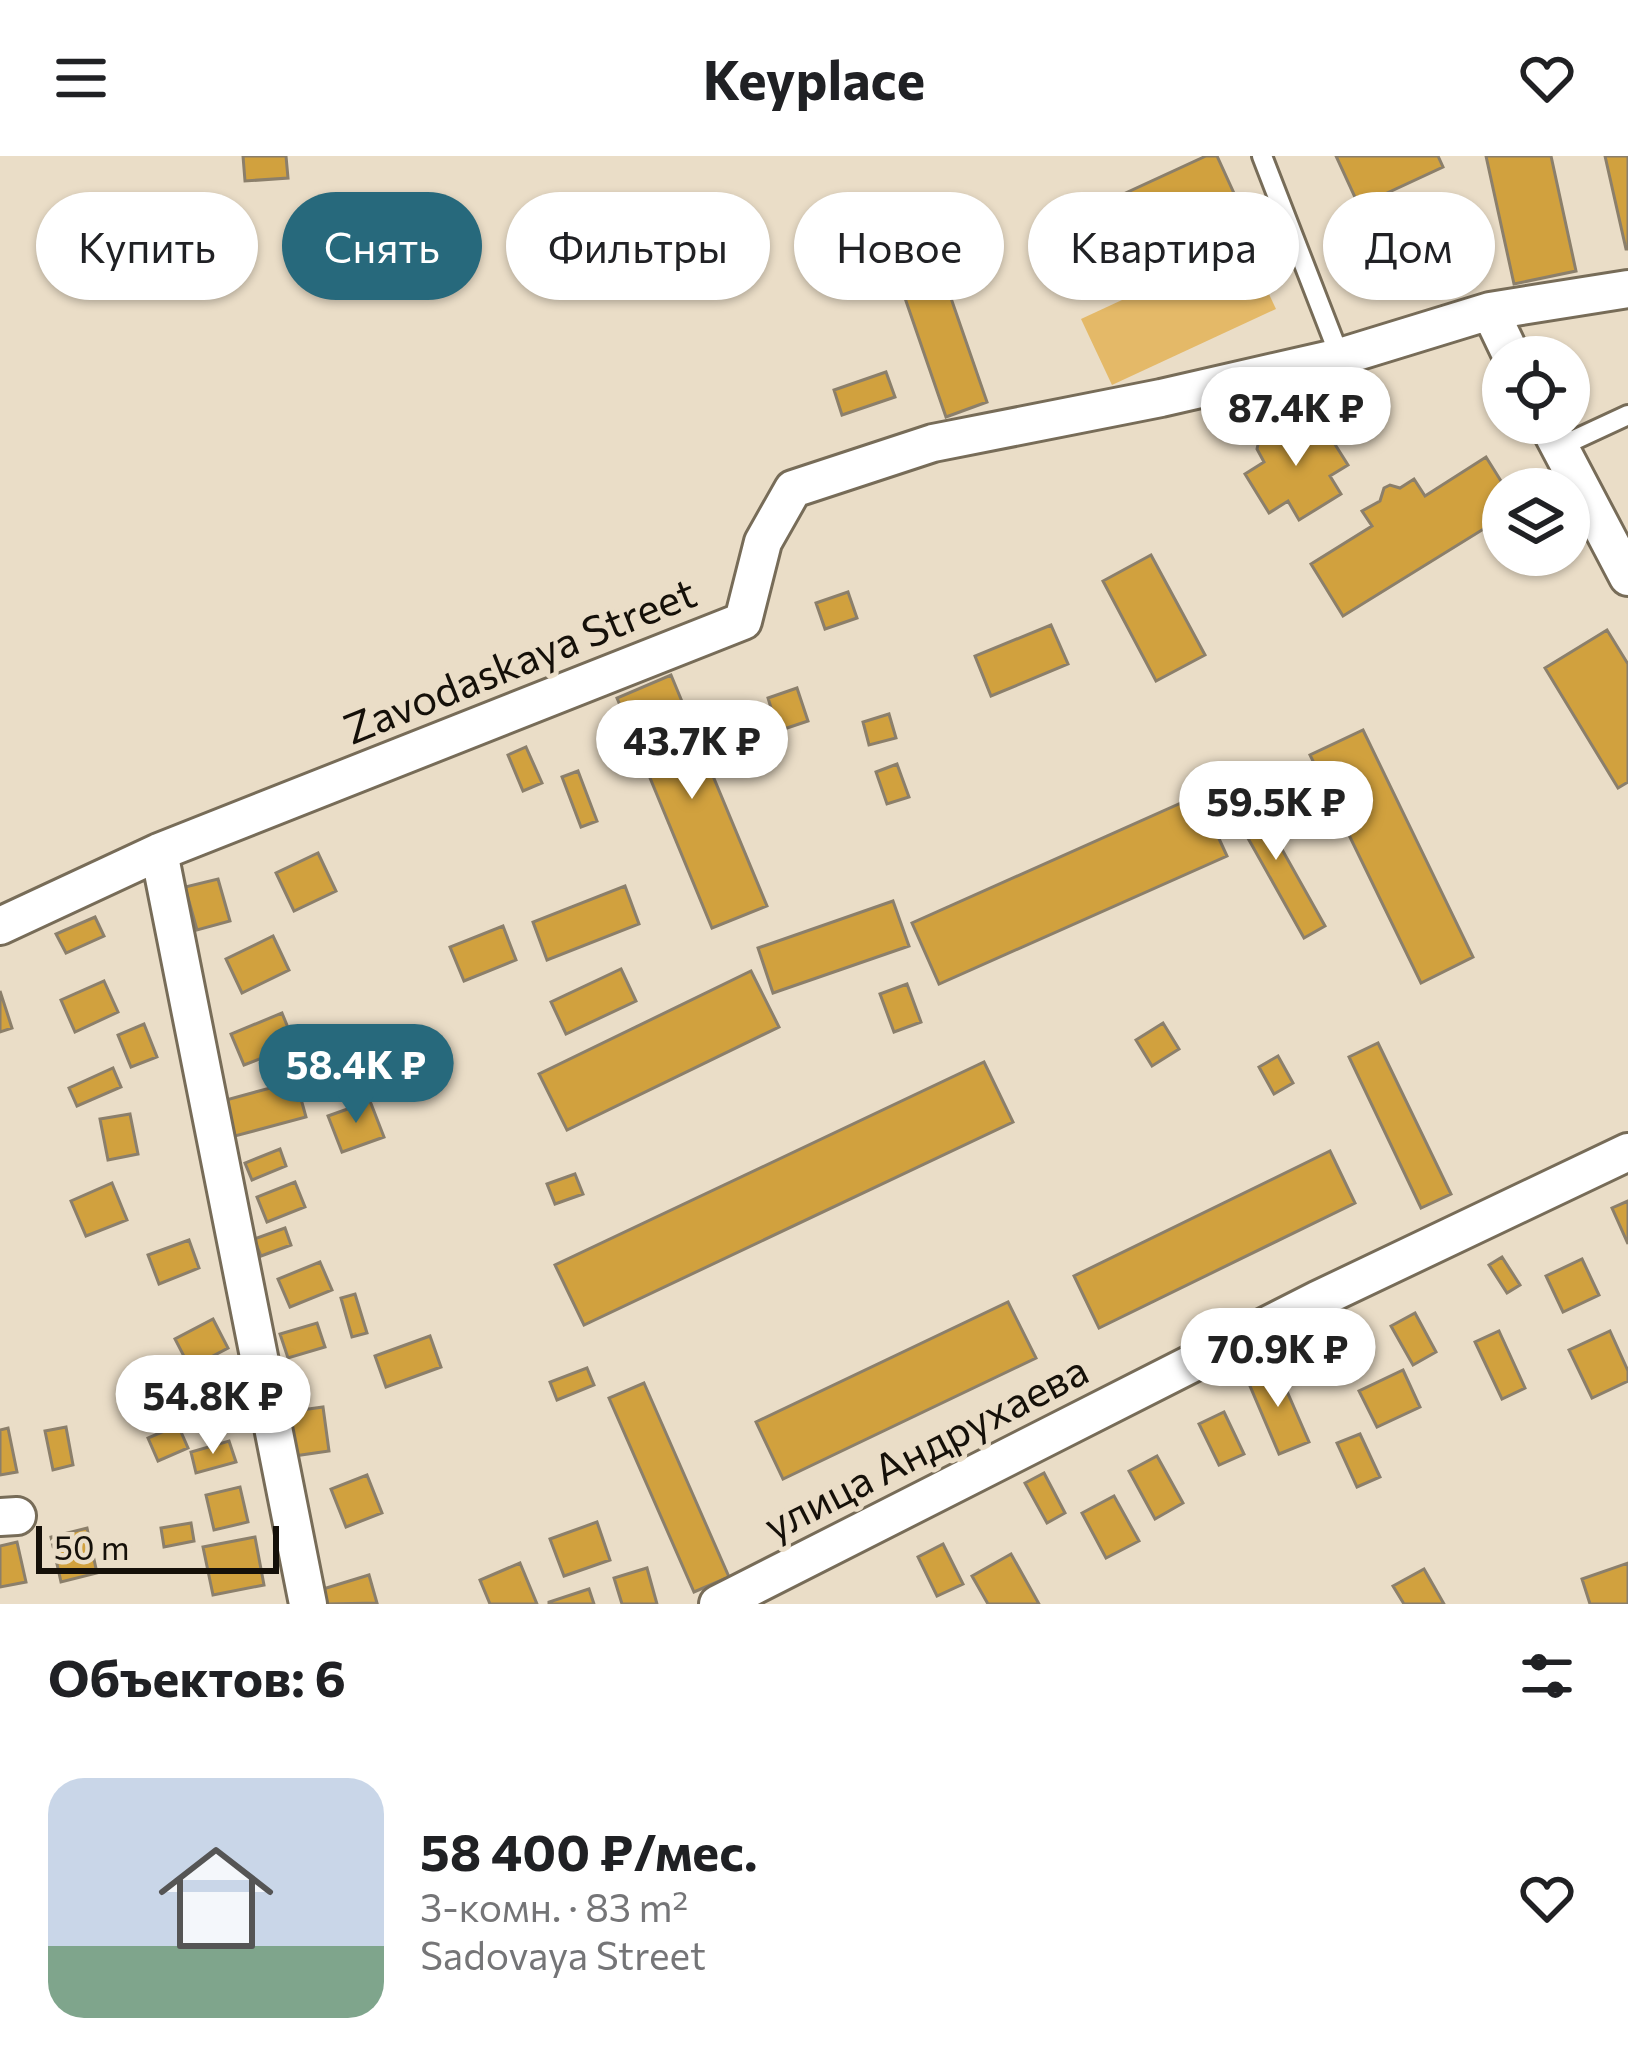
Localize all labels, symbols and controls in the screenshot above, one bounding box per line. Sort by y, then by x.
icon: menu [48,45,114,111]
text: Keyplace [703,45,925,111]
icon: heart [1514,45,1580,111]
chip: Купить [36,192,258,300]
chip: Снять [282,192,482,300]
chip: Фильтры [506,192,770,300]
chip: Новое [794,192,1004,300]
chip: Квартира [1028,192,1299,300]
chip: Дом [1323,192,1495,300]
map controls [1482,336,1590,576]
button: locate [1482,336,1590,444]
pin: 87.4K ₽ [1185,367,1407,469]
text: 87.4K ₽ [1228,382,1364,430]
button: layers [1482,468,1590,576]
street label: Zavodaskaya Street [336,565,703,754]
pin: 43.7K ₽ [581,700,803,802]
text: 43.7K ₽ [623,715,761,763]
pin: 59.5K ₽ [1165,761,1387,863]
text: 59.5K ₽ [1206,776,1346,824]
pin: 58.4K ₽ [245,1024,467,1126]
text: 58.4K ₽ [286,1039,426,1087]
pin: 70.9K ₽ [1167,1308,1389,1410]
text: 70.9K ₽ [1208,1323,1348,1371]
street label: улица Андрухаева [754,1342,1096,1550]
pin: 54.8K ₽ [102,1355,324,1457]
text: 54.8K ₽ [143,1370,283,1418]
scale bar [36,1520,279,1573]
text: 50 m [54,1526,130,1567]
icon: filters [1514,1643,1580,1709]
text: Объектов: 6 [48,1645,346,1708]
text: 58 400 ₽/мес. [420,1819,757,1882]
icon: home [144,1826,288,1970]
icon: heart [1514,1865,1580,1931]
text: 3-комн. · 83 m² [420,1882,688,1930]
text: Sadovaya Street [420,1930,706,1978]

